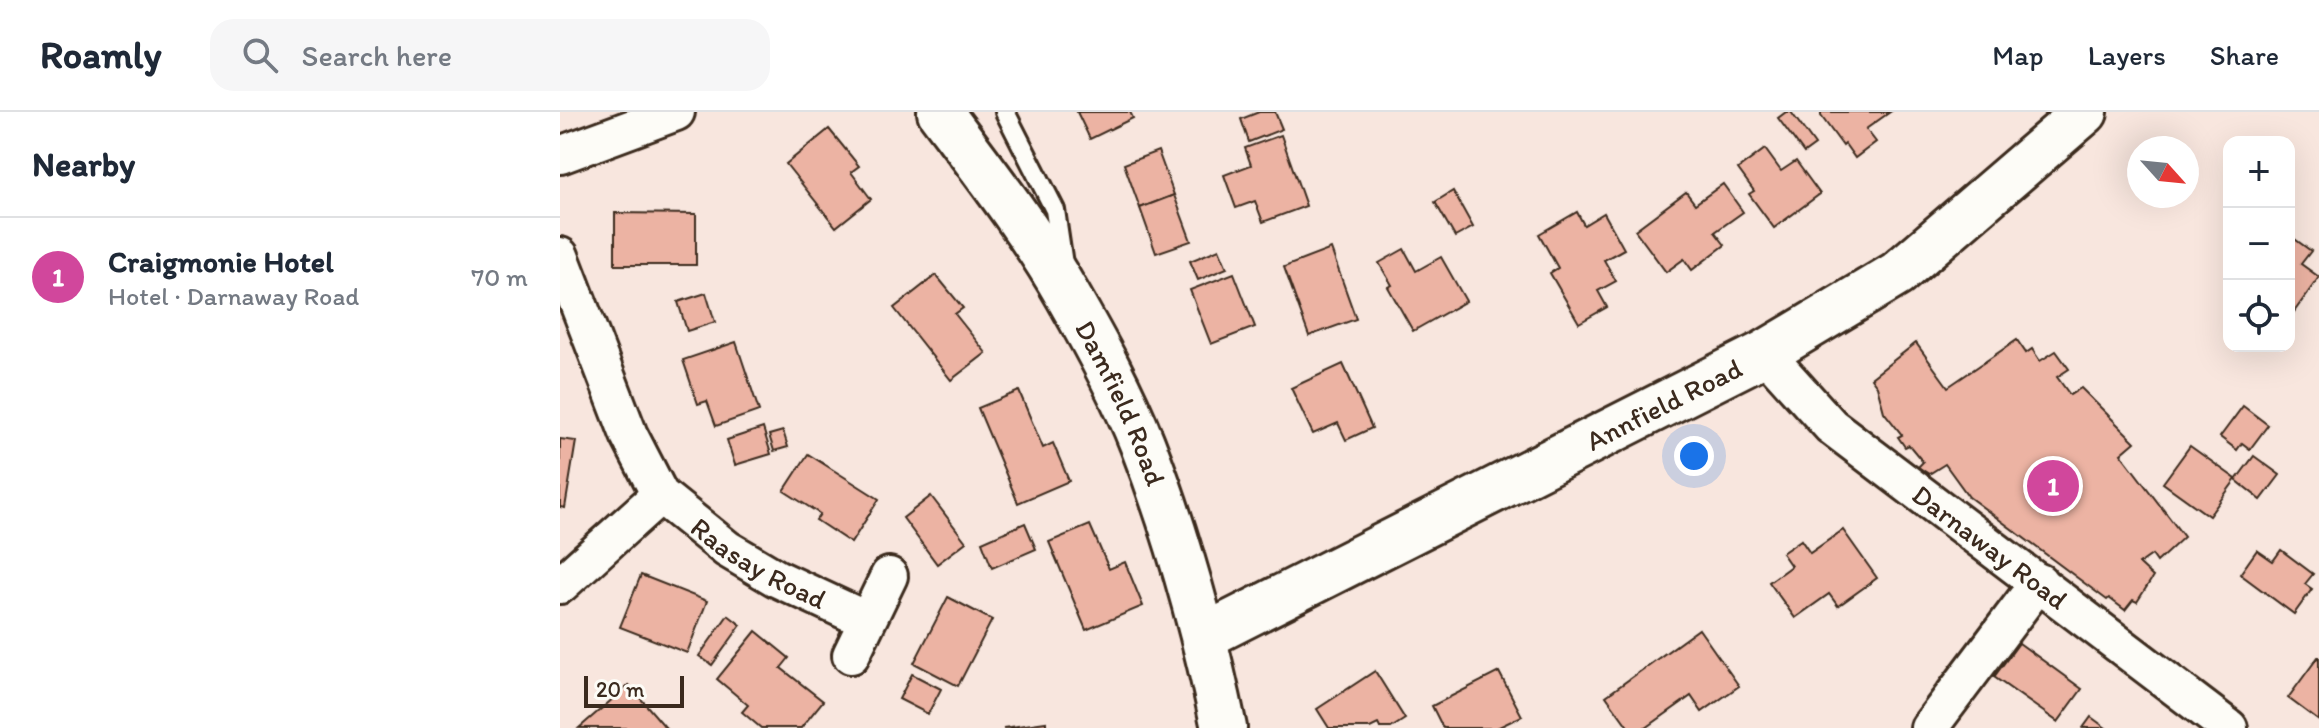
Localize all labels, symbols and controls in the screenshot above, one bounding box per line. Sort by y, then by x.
search box [210,19,770,91]
text: Roamly [40,32,162,78]
icon: search [238,33,282,77]
text: Search here [302,37,452,74]
text: Map [1992,38,2044,72]
text: Layers [2088,38,2166,72]
text: Share [2210,38,2279,72]
north arrow [2127,136,2199,208]
map controls [2223,136,2295,352]
button: + [2223,136,2295,208]
text: Nearby [32,144,135,185]
button: − [2223,208,2295,280]
text: Craigmonie Hotel [108,243,334,280]
text: 1 [52,261,64,293]
text: 70 m [471,261,528,293]
text: Hotel · Darnaway Road [108,280,359,312]
button: locate [2223,280,2295,352]
street label: Damfield Road [1068,314,1174,491]
street label: Annfield Road [1580,351,1747,458]
your location [1674,436,1714,476]
pin: 1 [2027,456,2079,516]
street label: Darnaway Road [1906,477,2074,616]
street label: Raasay Road [684,510,832,616]
scale bar [584,672,684,708]
text: 20 m [596,676,645,703]

